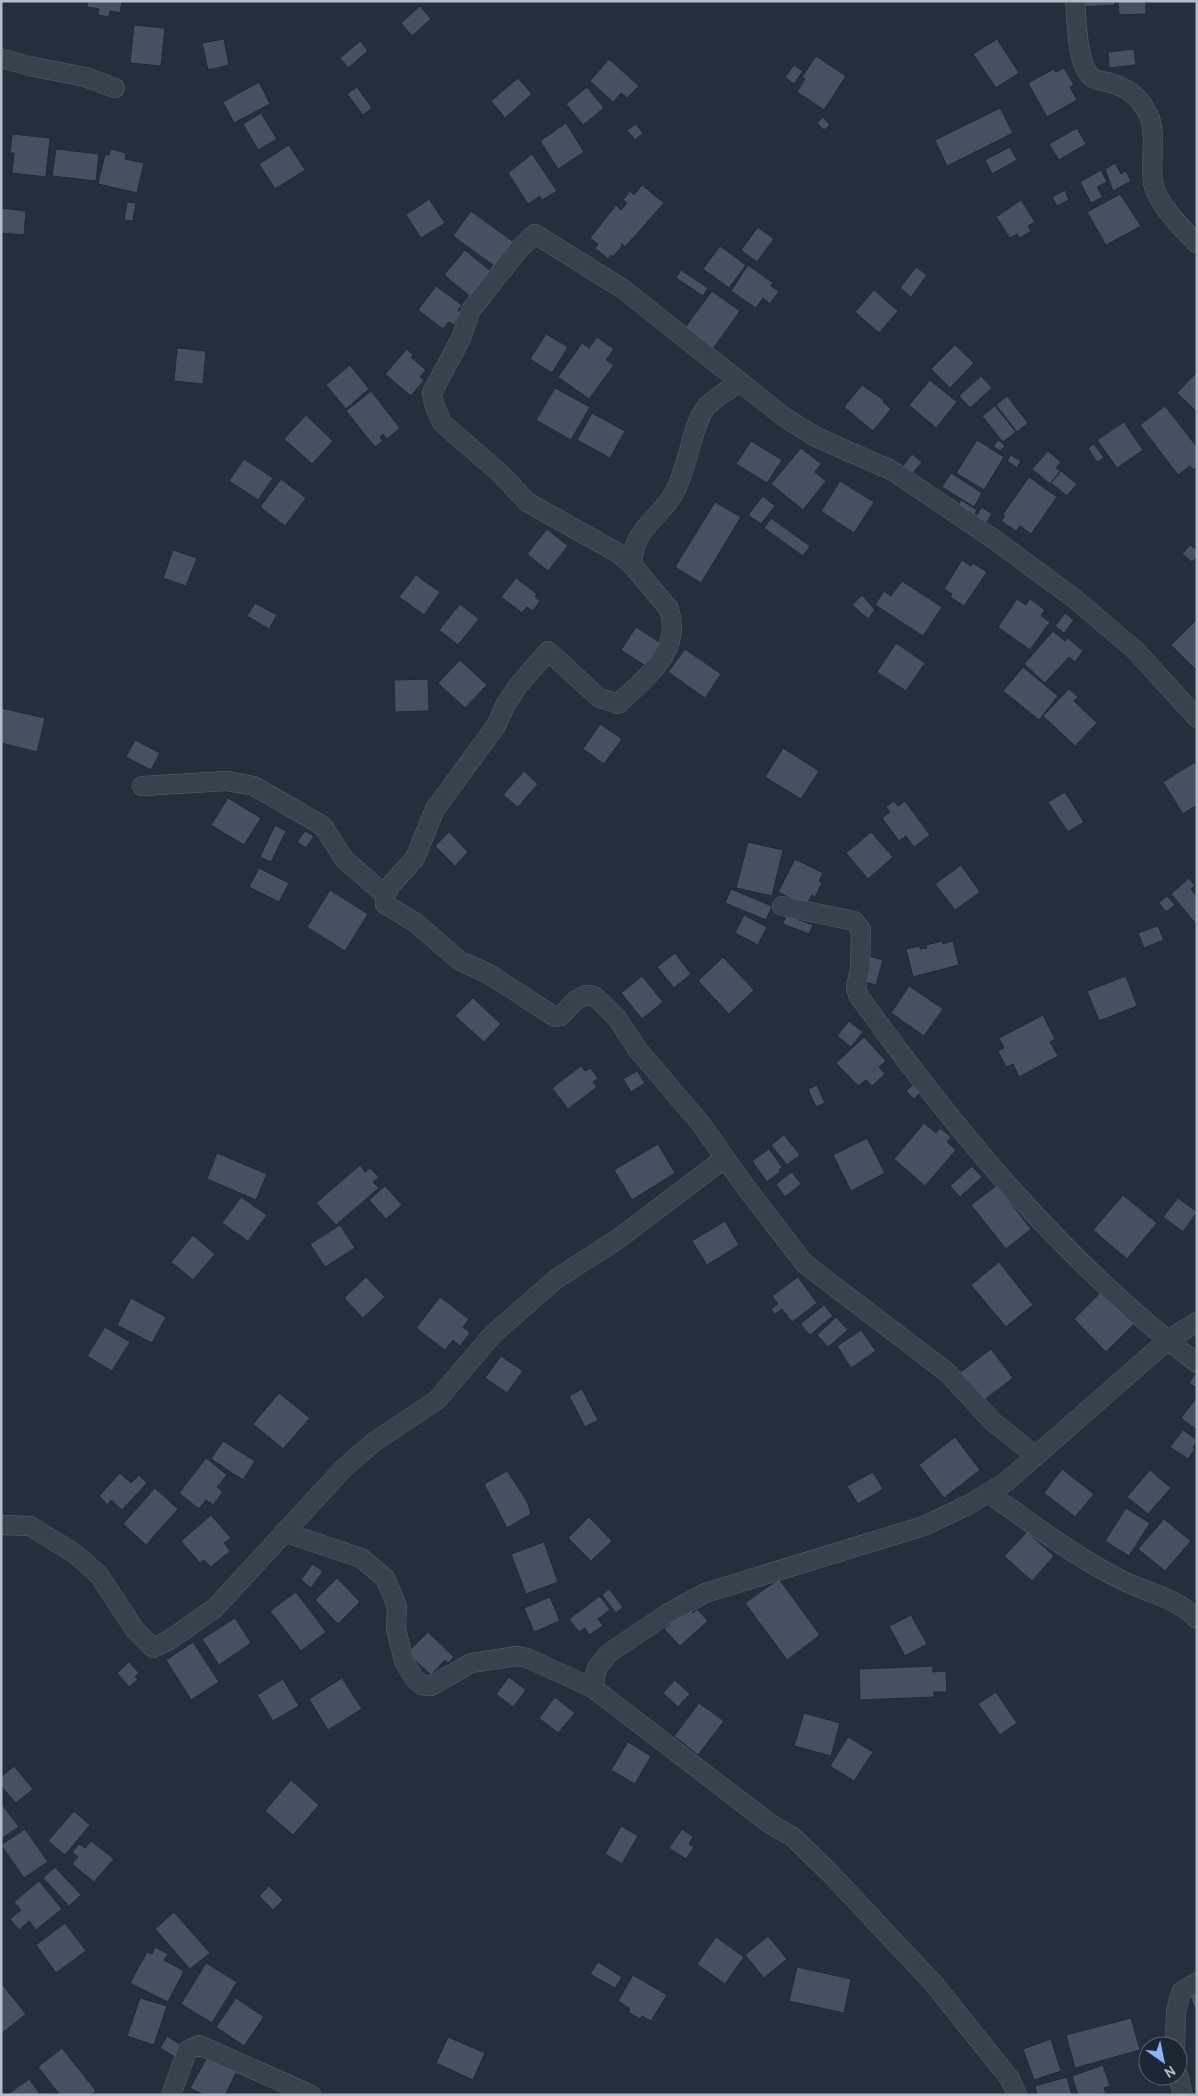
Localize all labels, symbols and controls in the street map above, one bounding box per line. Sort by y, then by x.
north arrow [1138,2036,1188,2086]
text: N [1160,2061,1178,2081]

